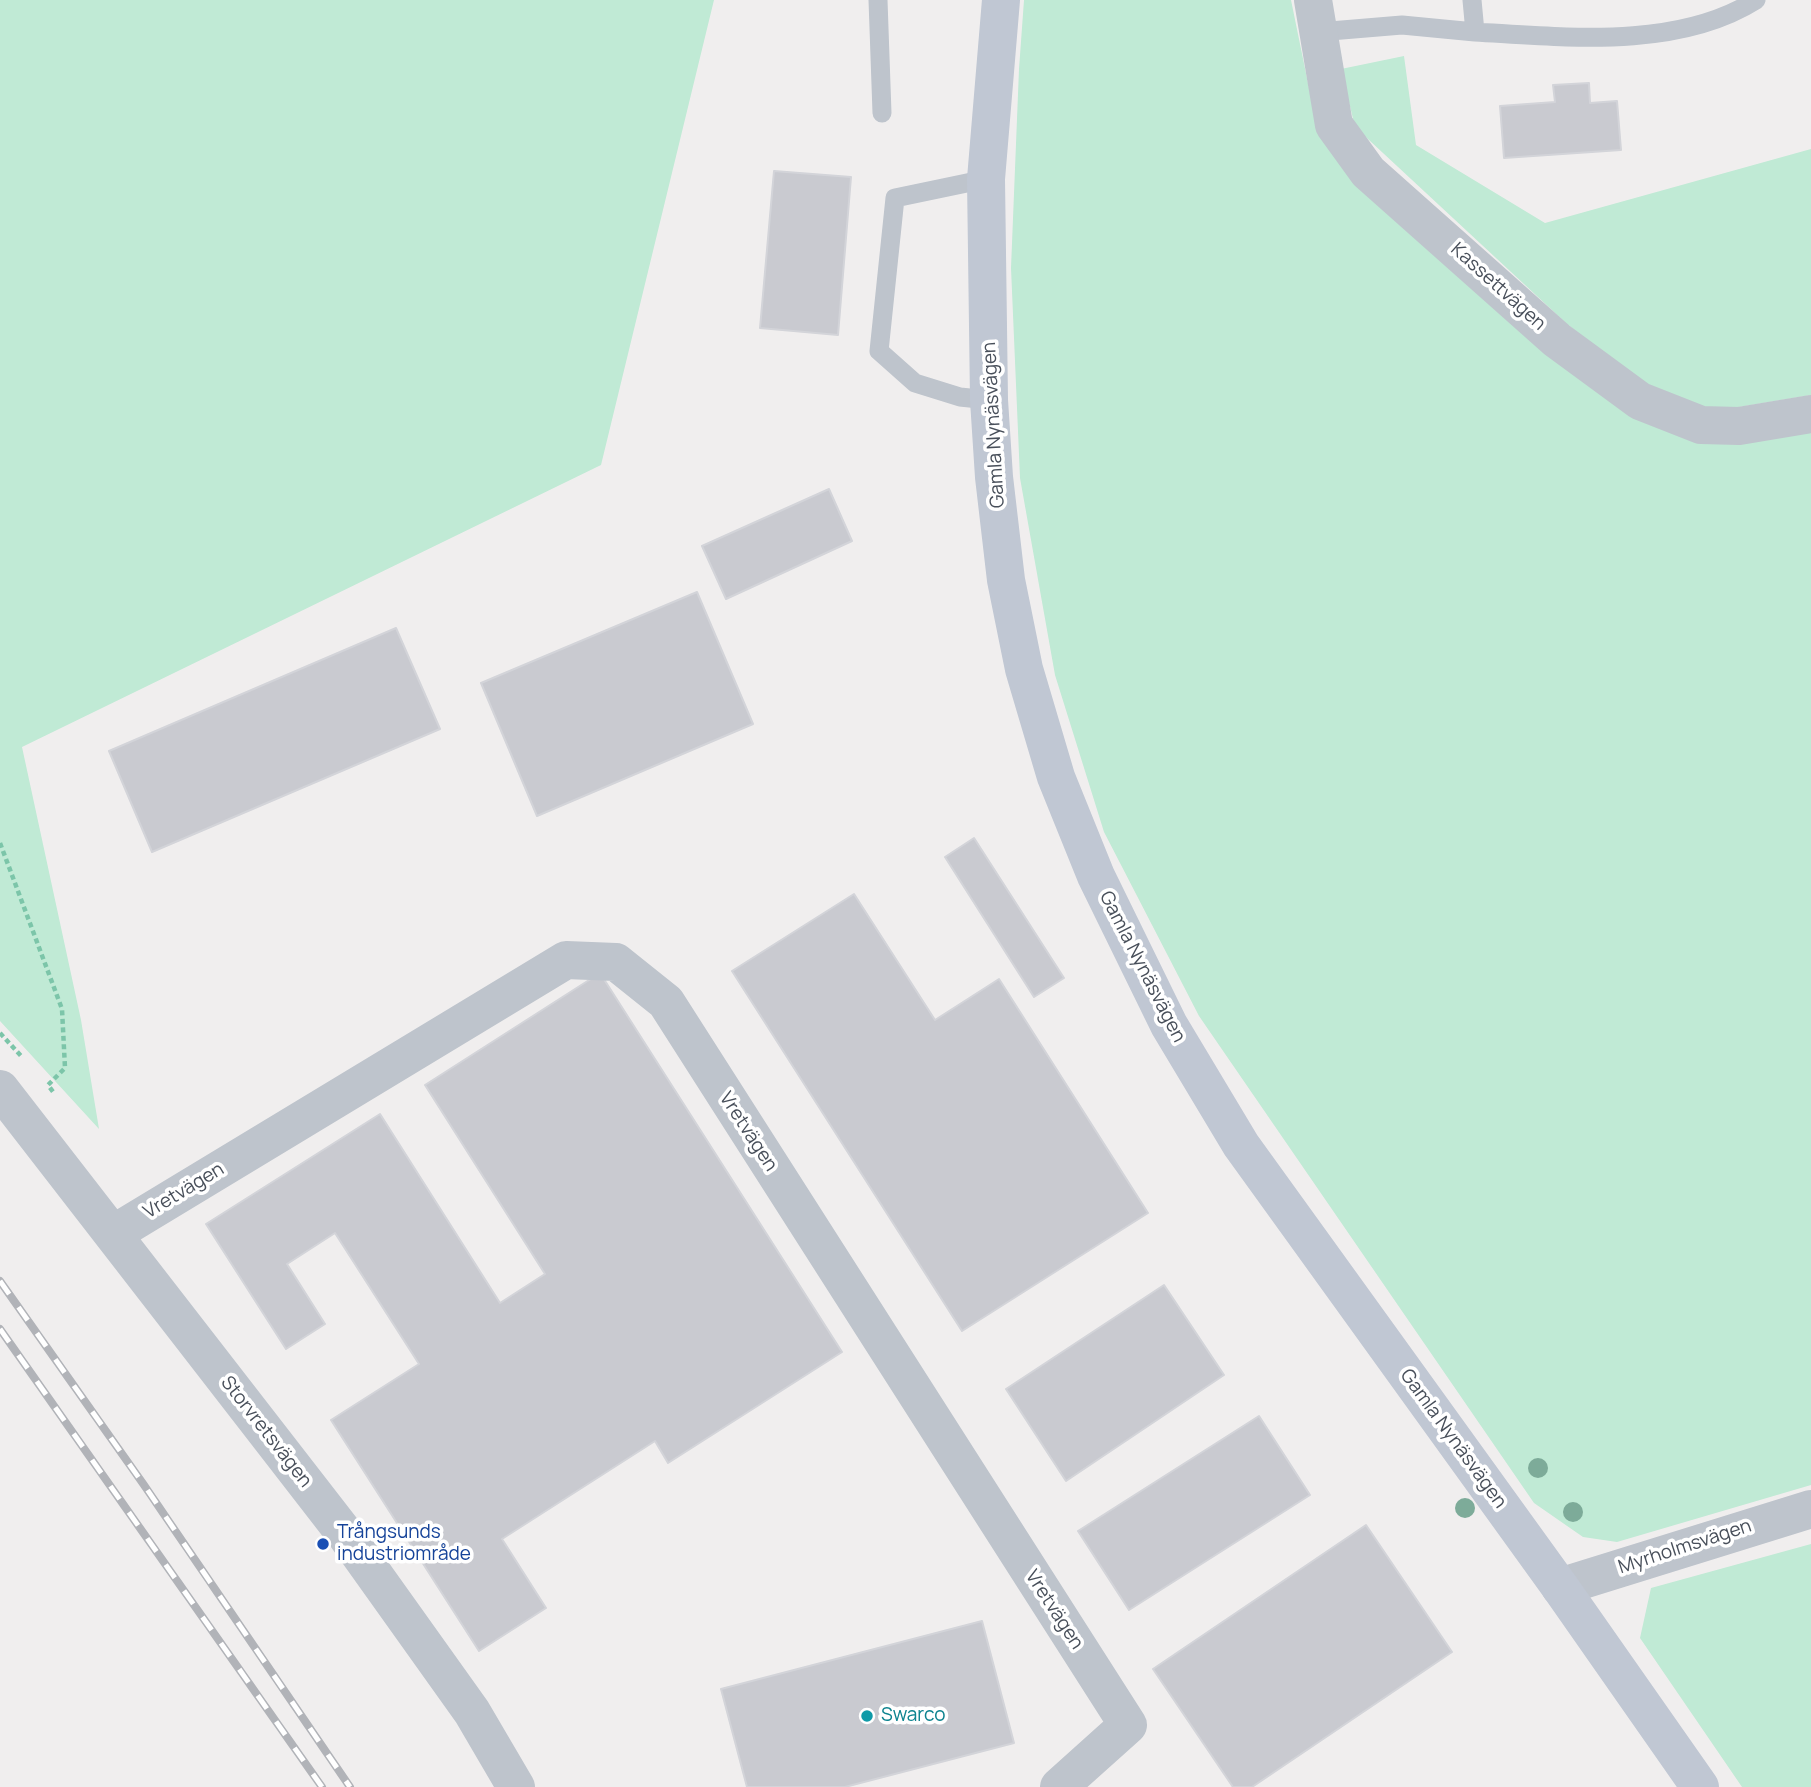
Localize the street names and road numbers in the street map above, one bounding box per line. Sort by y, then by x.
street label: Kassettvägen [1446,238,1550,336]
street label: Gamla Nynäsvägen [978,341,1010,509]
street label: Gamla Nynäsvägen [1094,888,1190,1046]
street label: Vretvägen [714,1088,782,1176]
street label: Vretvägen [140,1158,228,1224]
street label: Gamla Nynäsvägen [1395,1365,1511,1513]
street label: Storvretsvägen [216,1372,316,1492]
street label: Myrholmsvägen [1616,1515,1754,1579]
street label: Vretvägen [1020,1566,1088,1654]

